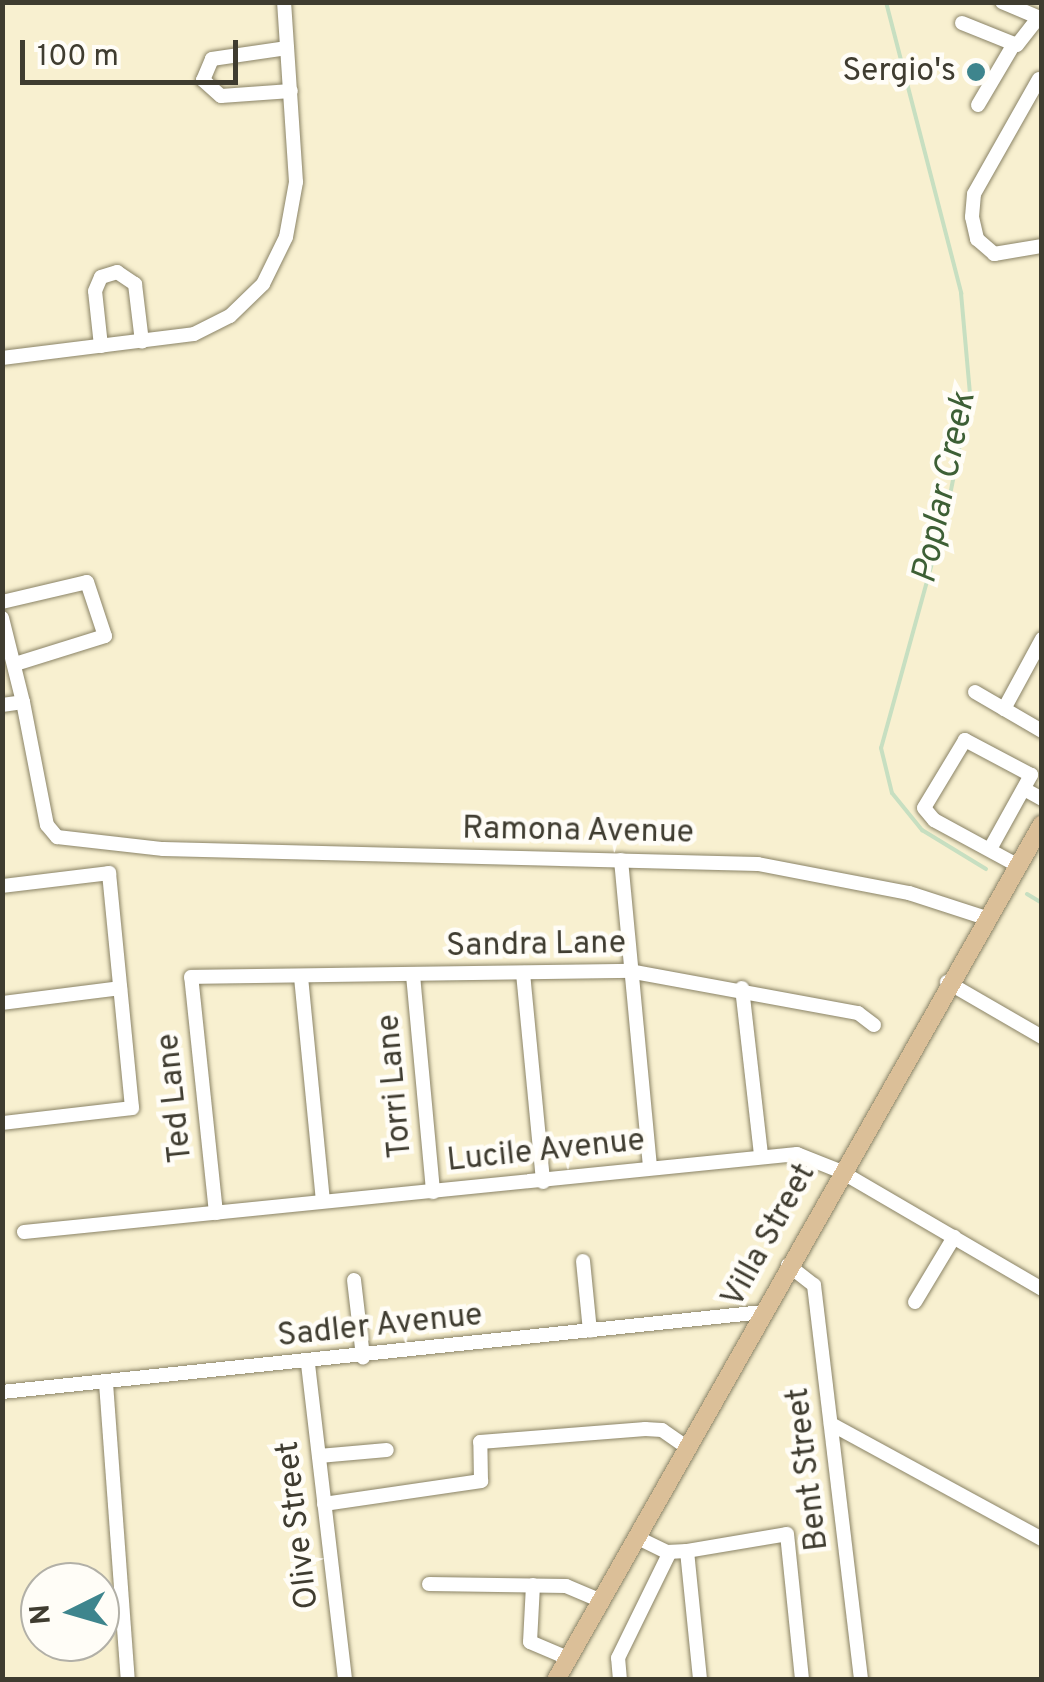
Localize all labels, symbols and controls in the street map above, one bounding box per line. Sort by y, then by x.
scale bar [25,20,242,82]
text: 100 m [37,39,119,76]
place label: Sergio's [842,53,956,91]
marker: Sergio's [965,61,987,83]
water label: Poplar Creek [904,389,986,587]
street label: Ramona Avenue [461,811,695,853]
street label: Sandra Lane [446,925,626,967]
street label: Torri Lane [371,1012,421,1160]
street label: Ted Lane [150,1031,202,1165]
street label: Lucile Avenue [445,1122,647,1182]
street label: Villa Street [715,1158,825,1314]
street label: Sadler Avenue [275,1297,485,1357]
street label: Bent Street [780,1385,838,1553]
street label: Olive Street [270,1439,328,1611]
north arrow [20,1562,120,1662]
text: N [23,1603,61,1626]

